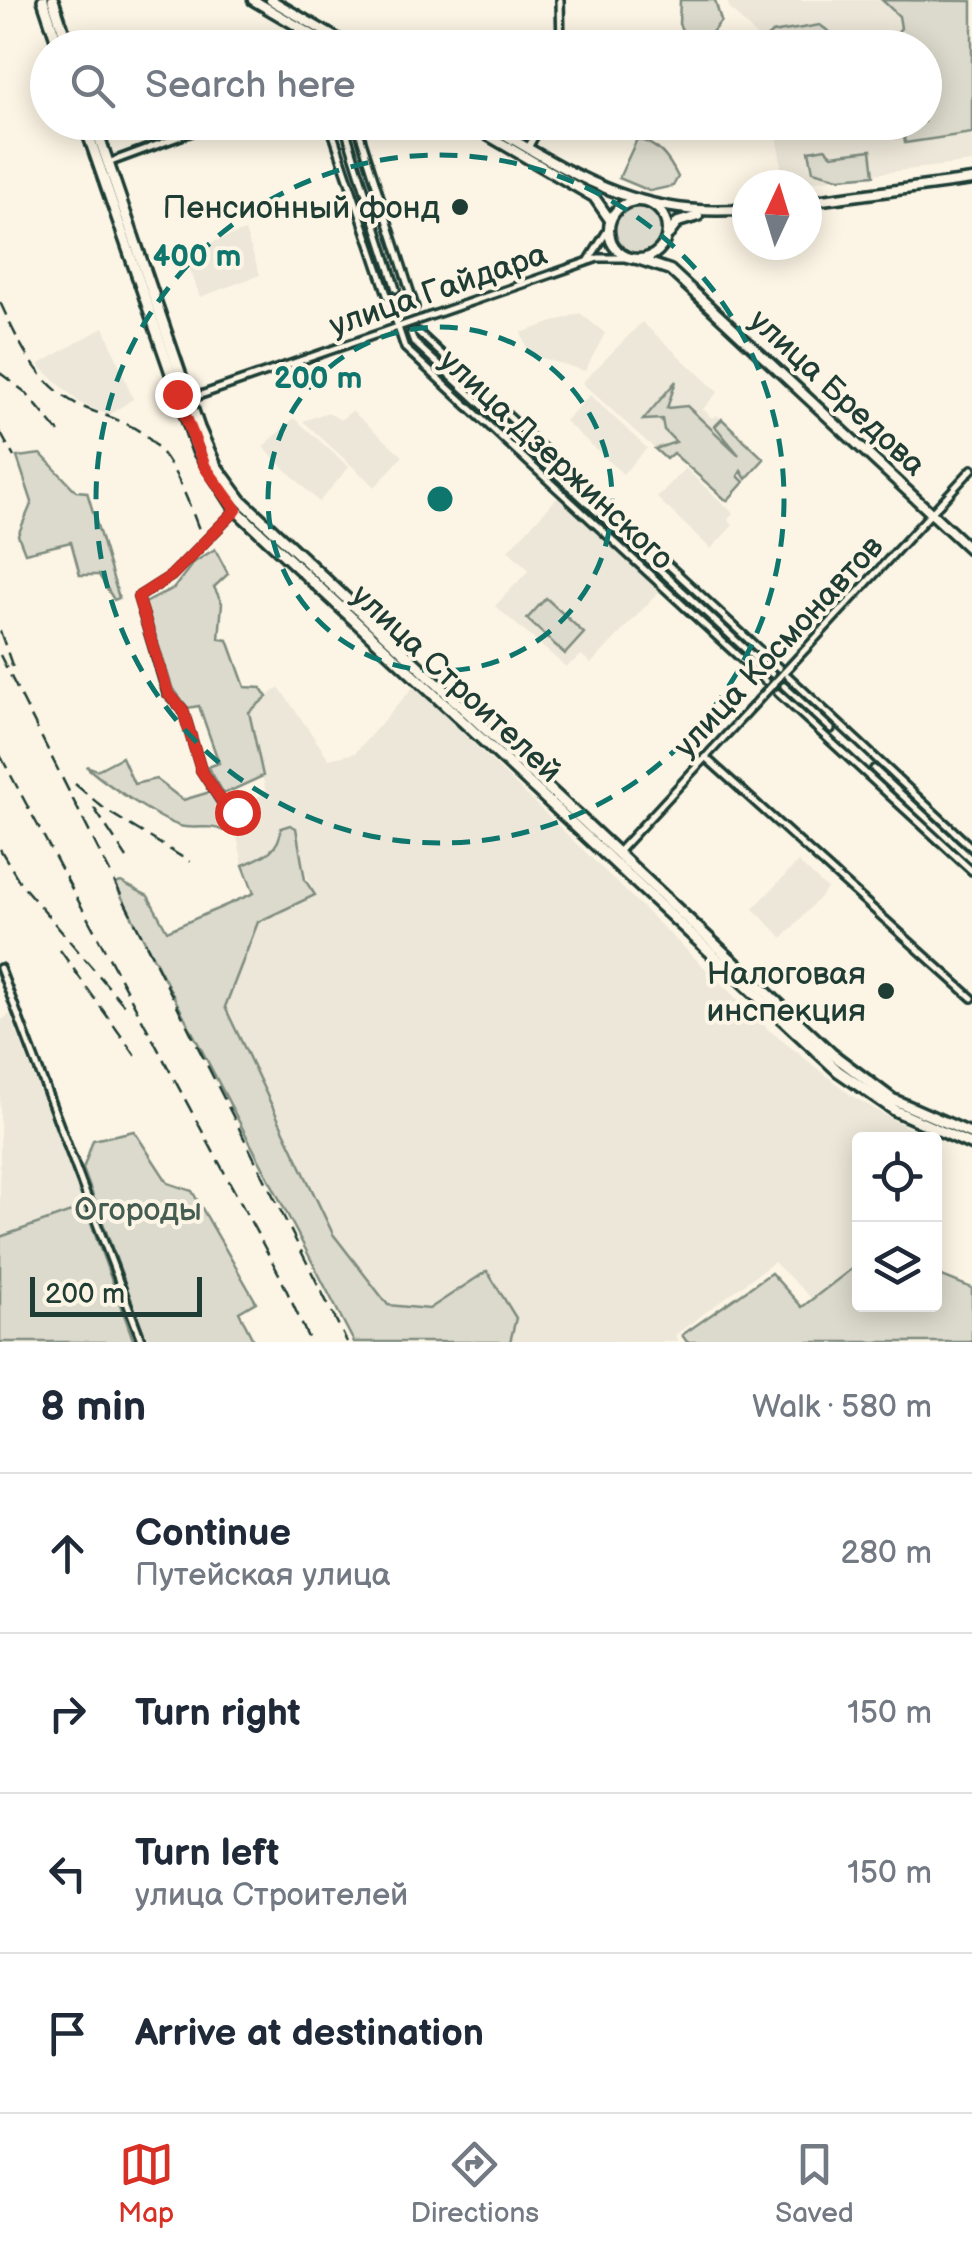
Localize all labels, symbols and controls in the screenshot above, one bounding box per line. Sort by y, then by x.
search box [30,30,942,140]
icon: search [65,58,120,113]
text: Search here [145,63,356,108]
north arrow [732,170,822,260]
place label: Пенсионный фонд [163,189,440,228]
marker: Пенсионный фонд [449,196,471,218]
street label: улица Гайдара [325,235,552,346]
text: 400 m [153,239,241,275]
street label: улица Бредова [741,301,933,485]
street label: улица Дзержинского [431,341,681,579]
text: 200 m [274,361,362,397]
route end [155,372,201,418]
centre of rings [422,481,458,517]
street label: улица Космонавтов [666,528,892,766]
street label: улица Строителей [343,577,569,792]
route start [215,790,261,836]
place label: Налоговая инспекция [706,955,866,1031]
marker: Налоговая инспекция [875,980,897,1002]
map controls [852,1132,942,1312]
button: locate [852,1132,942,1222]
park label: Огороды [74,1191,202,1230]
button: layers [852,1222,942,1312]
scale bar [30,1272,202,1316]
text: 200 m [45,1278,125,1311]
text: 8 min [40,1382,146,1433]
text: Walk · 580 m [752,1388,932,1427]
text: Continue [135,1511,291,1556]
icon: ahead [40,1526,95,1581]
text: 280 m [841,1534,932,1573]
text: Путейская улица [135,1556,391,1595]
icon: right [40,1686,95,1741]
text: Turn right [135,1691,300,1736]
text: 150 m [847,1694,932,1733]
text: Turn left [135,1831,279,1876]
icon: left [40,1846,95,1901]
text: 150 m [847,1854,932,1893]
text: улица Строителей [135,1876,408,1915]
icon: arrive [40,2006,95,2061]
text: Arrive at destination [135,2011,484,2056]
tab: Map [118,2137,174,2230]
tab: Directions [410,2137,539,2230]
tab: Saved [775,2137,854,2230]

